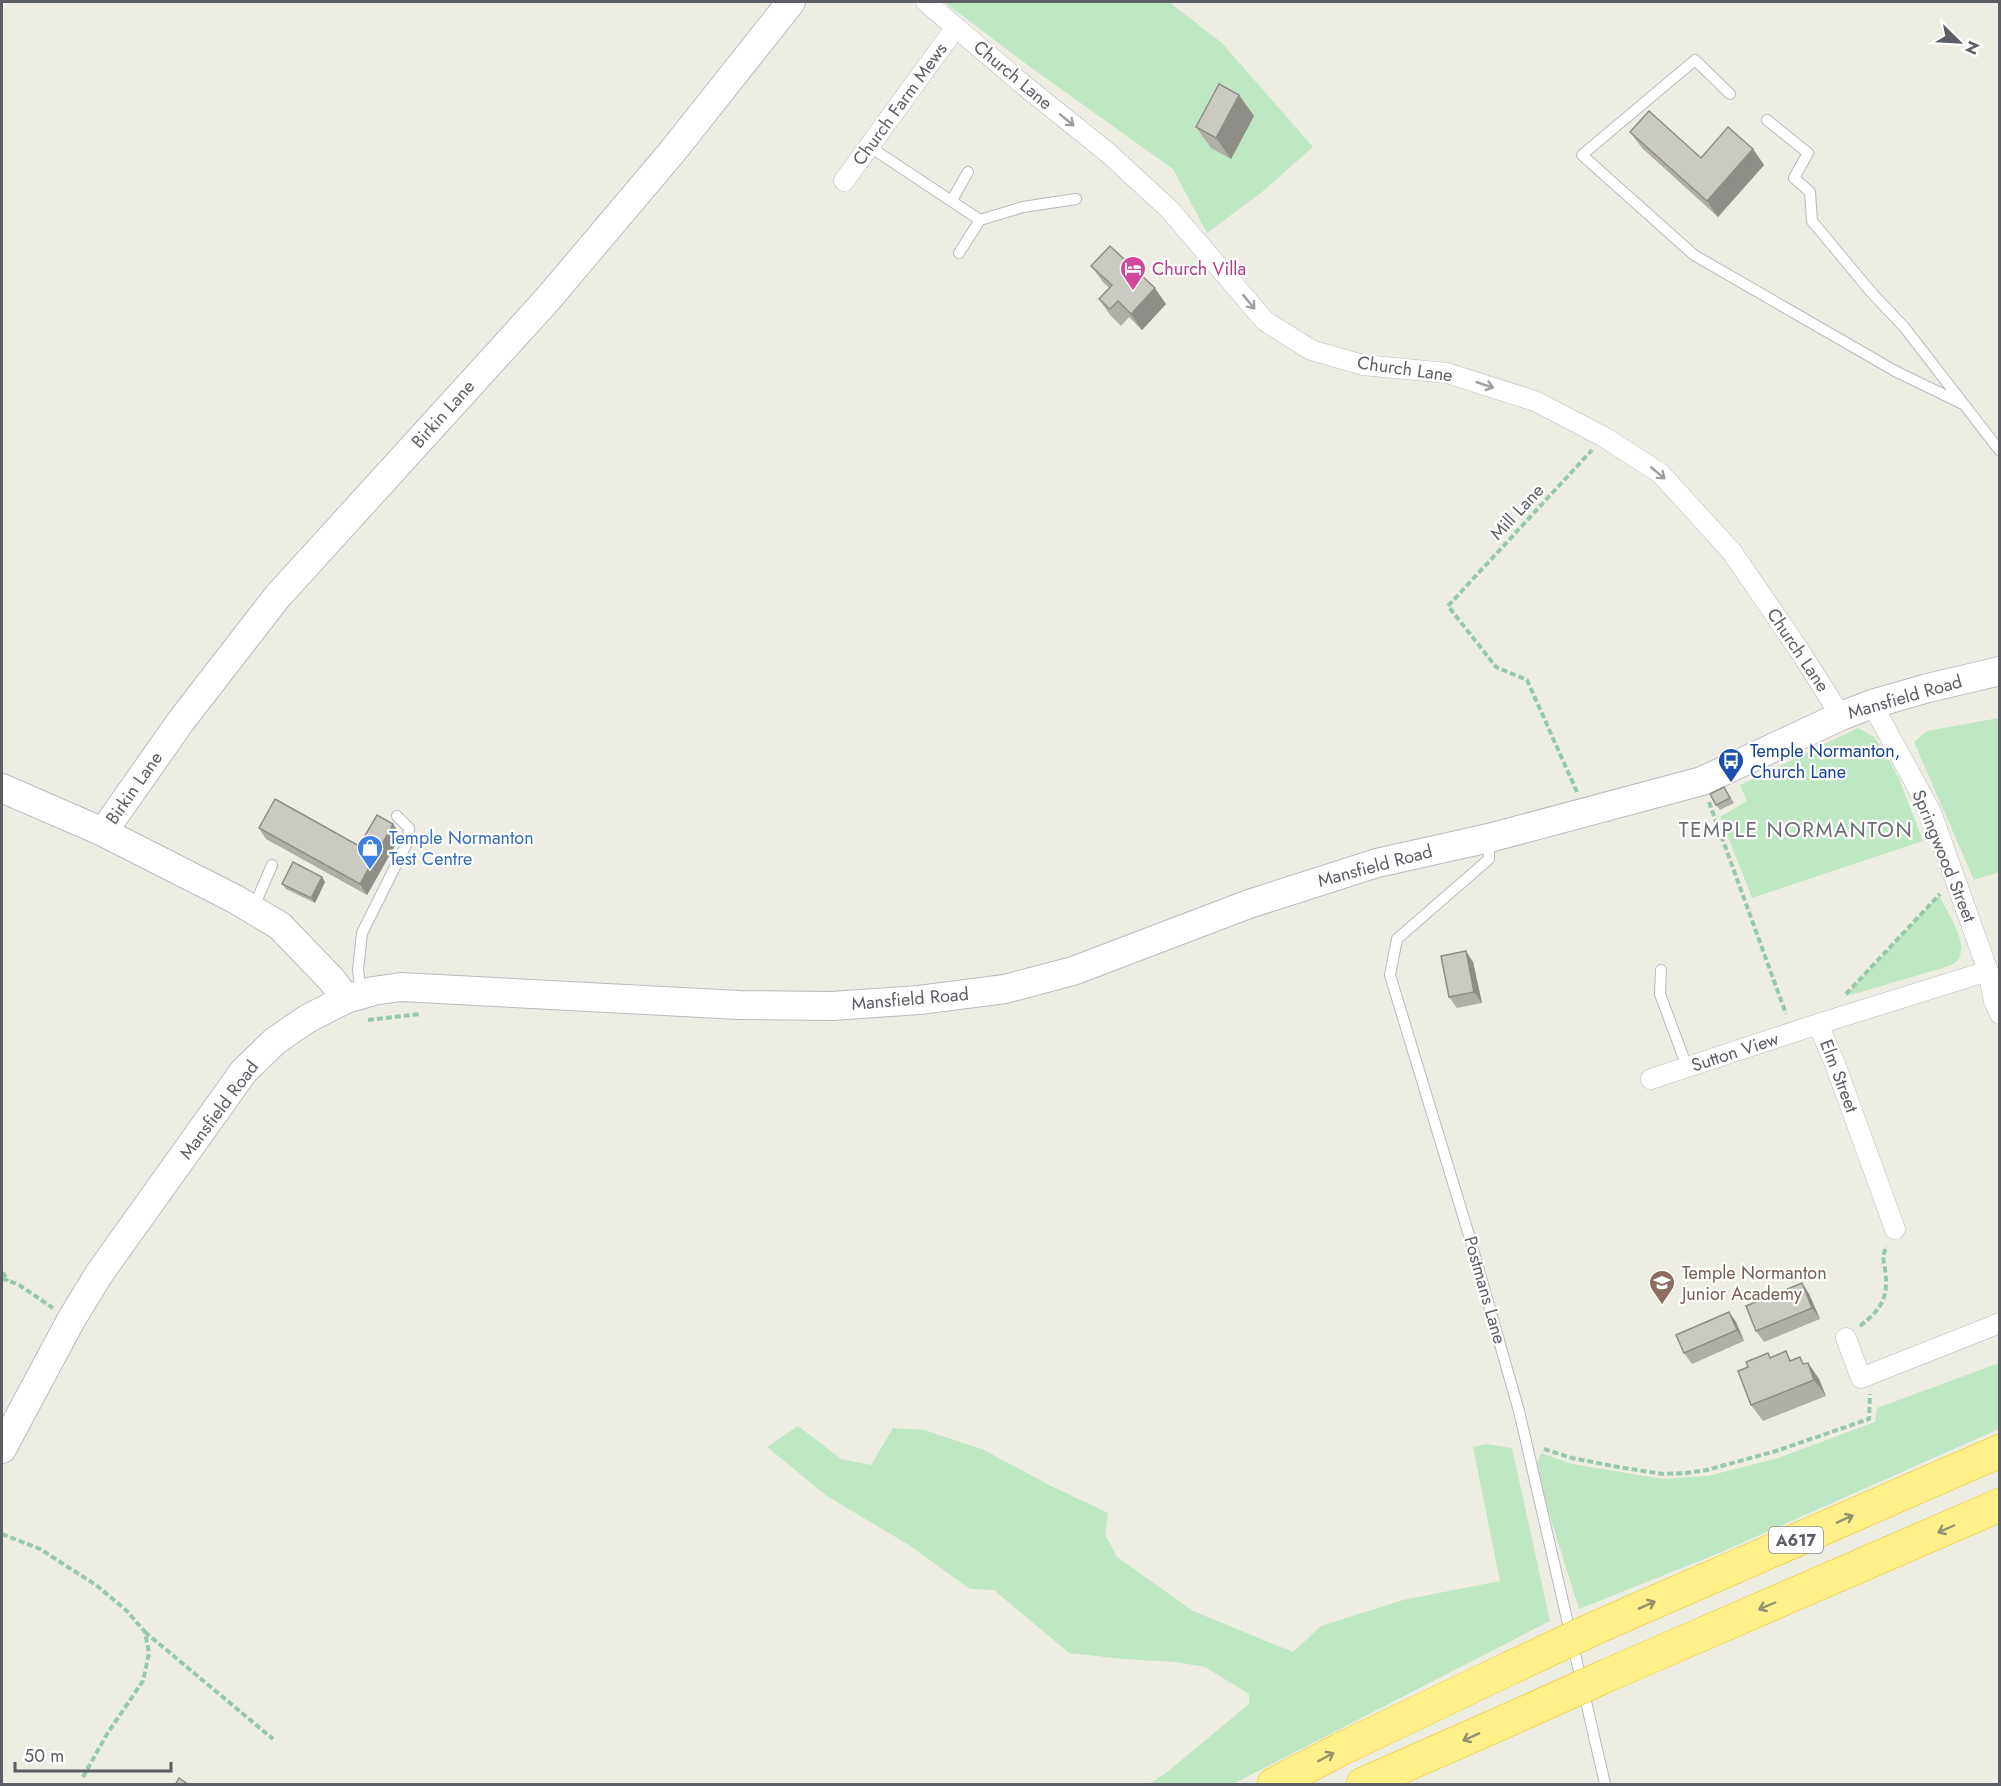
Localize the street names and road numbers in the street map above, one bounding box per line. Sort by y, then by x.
street label: Church Lane [968,34,1058,116]
street label: Church Farm Mews [846,37,954,171]
street label: Church Lane [1356,349,1454,389]
street label: Birkin Lane [405,374,481,454]
street label: Mill Lane [1484,478,1550,546]
street label: Church Lane [1760,603,1836,697]
street label: Mansfield Road [1845,668,1965,726]
street label: Birkin Lane [99,746,169,830]
street label: Springwood Street [1906,786,1983,927]
street label: Mansfield Road [1315,838,1435,894]
street label: Mansfield Road [850,981,970,1017]
street label: Sutton View [1688,1025,1783,1078]
street label: Elm Street [1813,1036,1865,1117]
street label: Mansfield Road [173,1055,265,1165]
street label: Postmans Lane [1457,1233,1513,1347]
road number: A617 [1769,1527,1823,1553]

